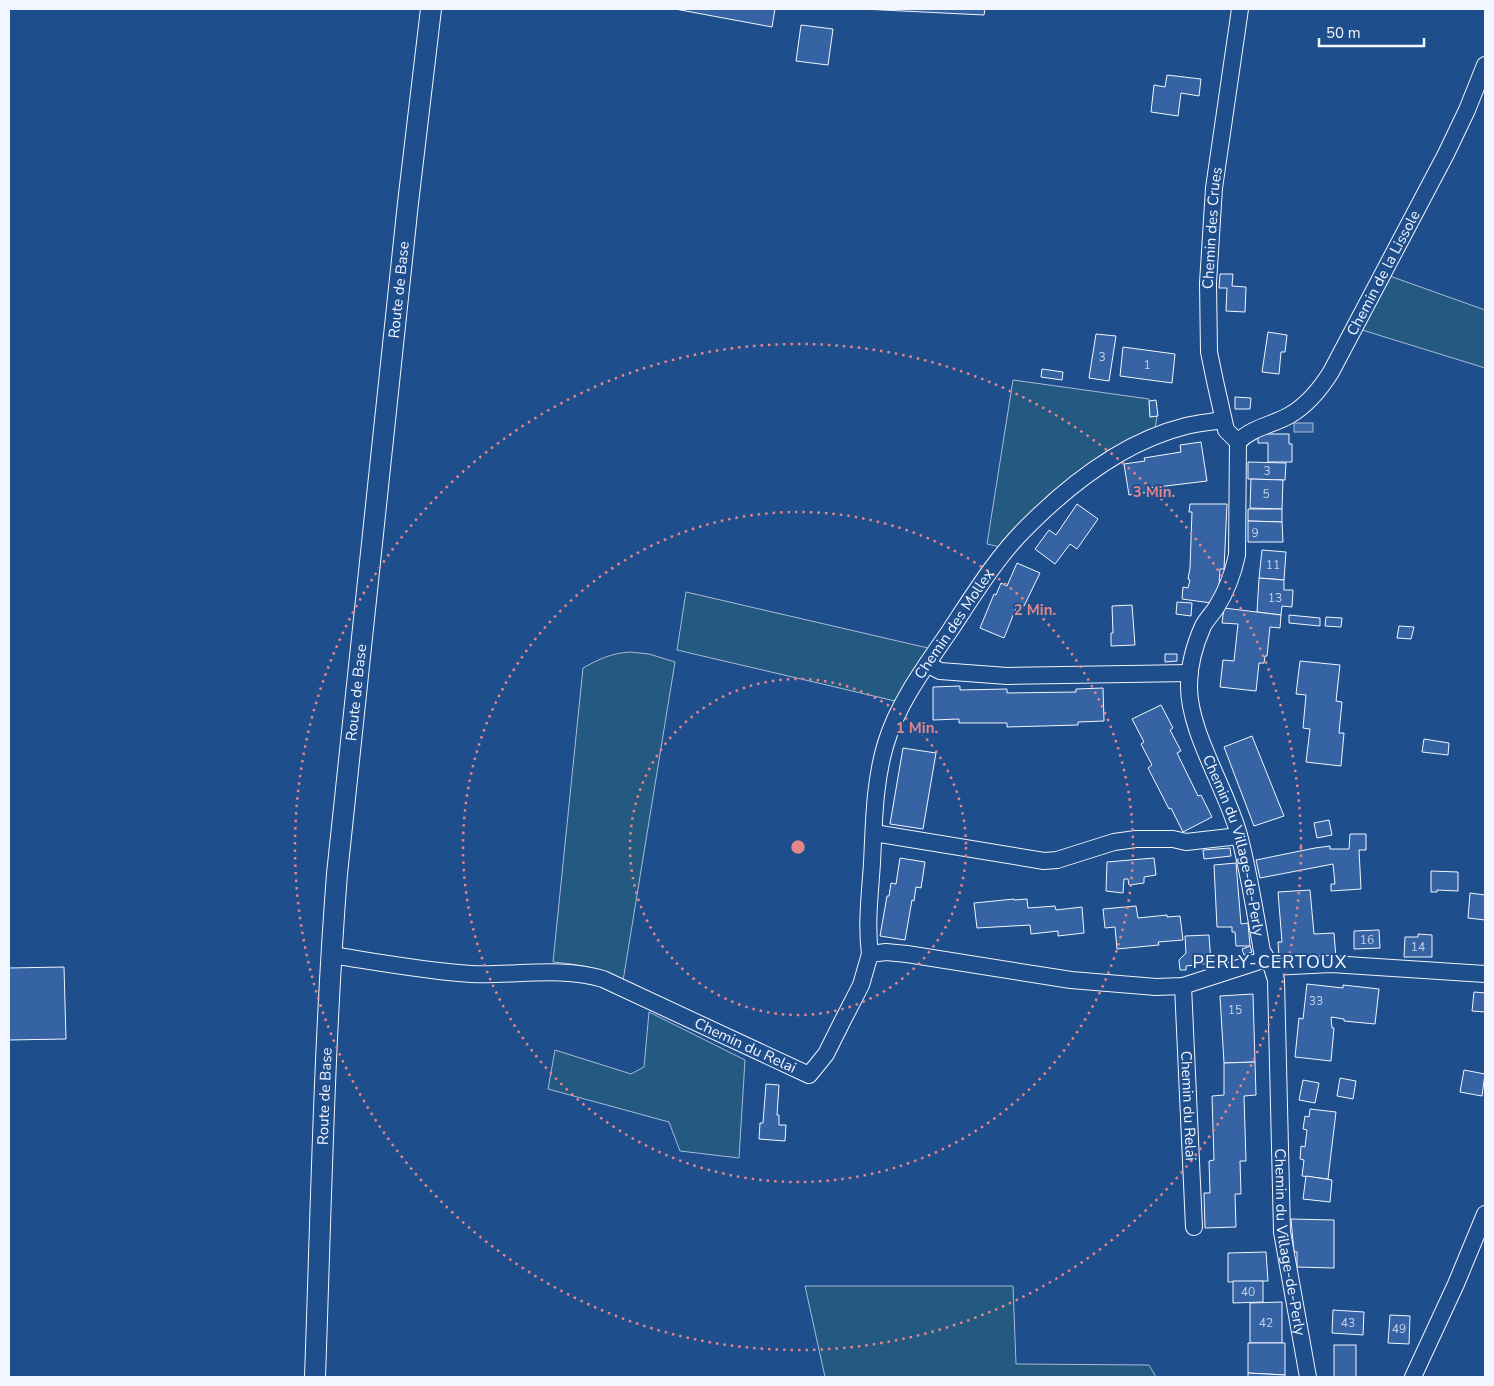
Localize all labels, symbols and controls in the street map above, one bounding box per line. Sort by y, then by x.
scale bar [1319,15,1424,47]
text: 50 m [1326,23,1361,43]
street label: Chemin des Crues [1198,166,1227,289]
street label: Chemin de la Lissole [1342,207,1425,339]
street label: Route de Base [384,240,414,339]
house number: 3 [1098,349,1106,365]
house number: 1 [1143,357,1151,373]
house number: 3 [1263,463,1271,479]
text: 3 Min. [1133,482,1175,502]
house number: 5 [1262,486,1270,502]
house number: 9 [1251,525,1259,541]
house number: 11 [1266,557,1280,573]
street label: Chemin des Mollex [910,565,998,683]
house number: 13 [1268,590,1282,606]
text: 2 Min. [1014,600,1056,620]
street label: Route de Base [341,643,371,742]
text: 1 Min. [896,718,938,738]
street label: Chemin du Village-de-Perly [1198,752,1269,938]
centre of rings [789,838,807,856]
house number: 16 [1360,932,1374,948]
house number: 14 [1411,939,1425,955]
district label: PERLY-CERTOUX [1193,950,1347,974]
house number: 33 [1309,993,1323,1009]
house number: 15 [1228,1002,1242,1018]
street label: Chemin du Relai [691,1013,799,1078]
street label: Route de Base [313,1047,337,1145]
street label: Chemin du Relai [1176,1050,1201,1161]
street label: Chemin du Village-de-Perly [1270,1148,1310,1337]
house number: 40 [1241,1284,1255,1300]
house number: 42 [1259,1315,1273,1331]
house number: 43 [1341,1315,1355,1331]
house number: 49 [1392,1321,1406,1337]

